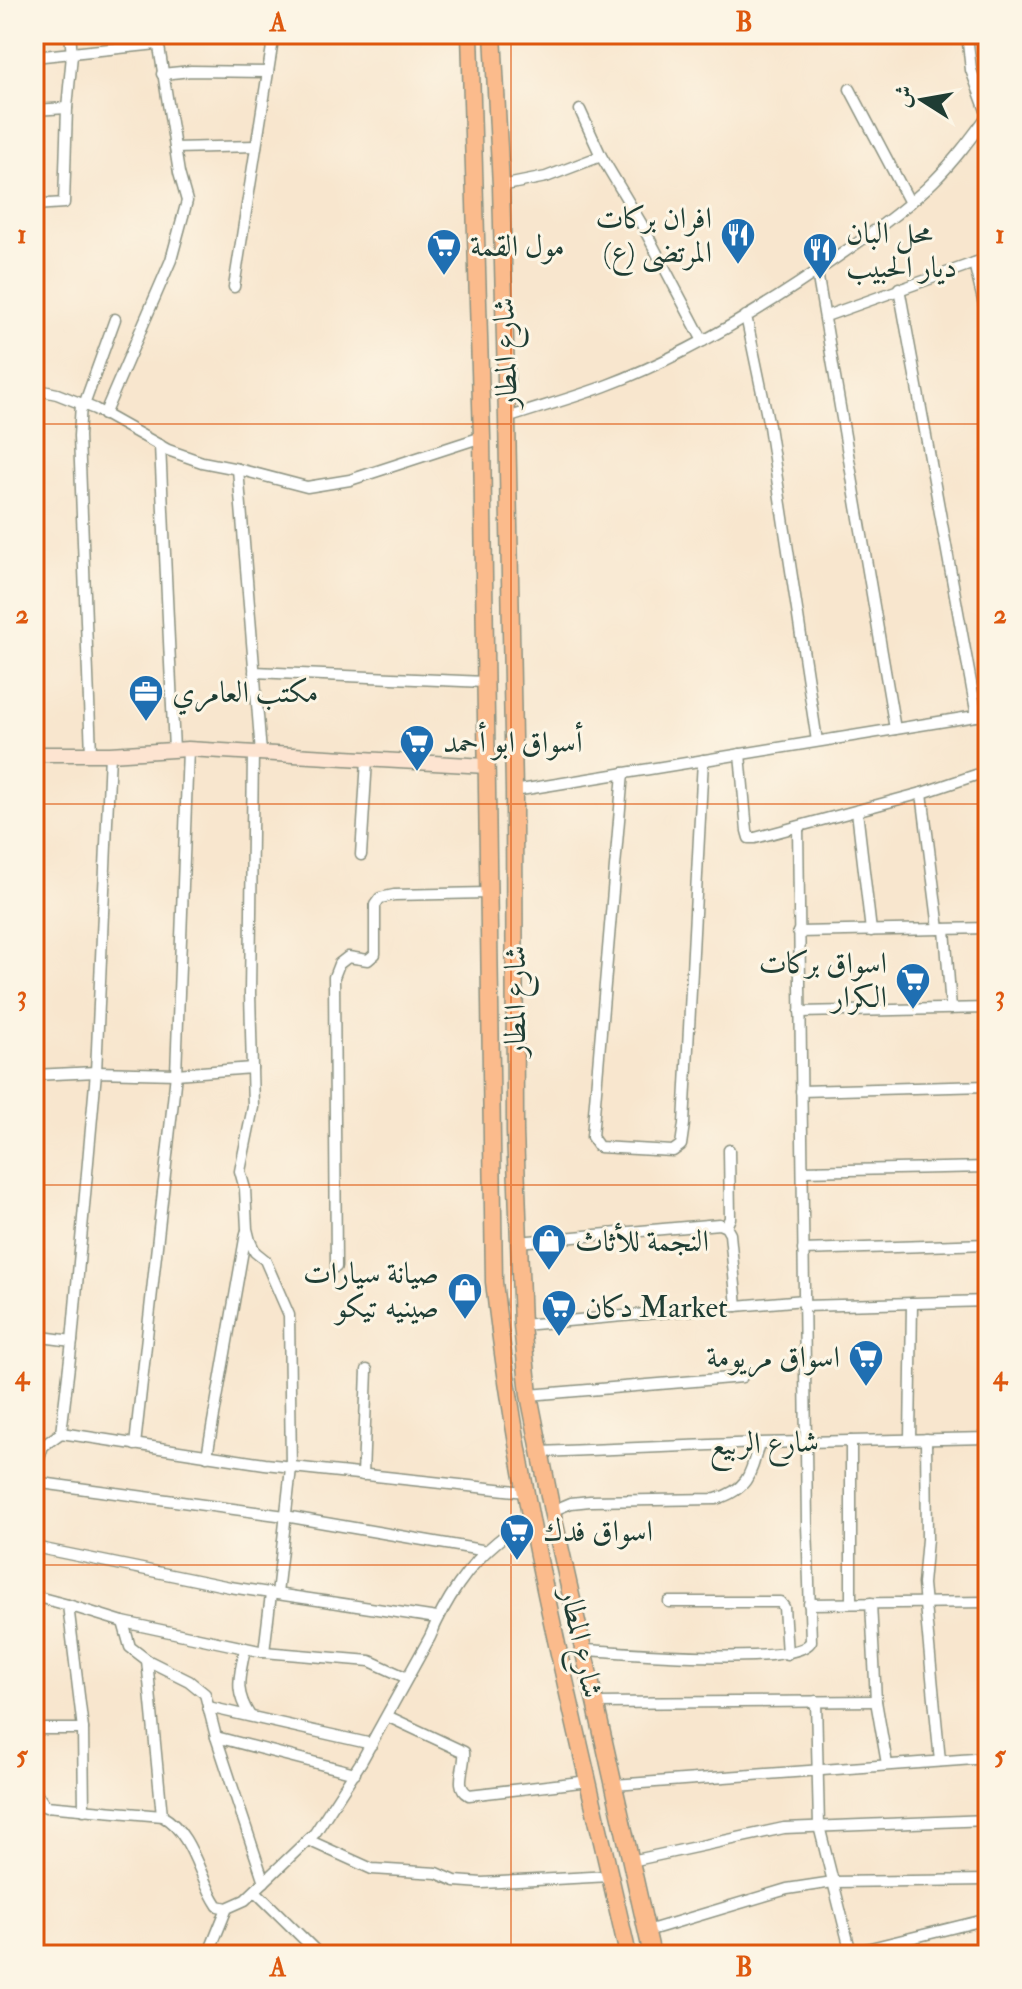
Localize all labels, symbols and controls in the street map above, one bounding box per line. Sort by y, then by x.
text: A [269,7,287,39]
text: B [735,7,753,39]
north arrow [882,60,962,140]
text: ش [888,83,919,110]
place label: افران بركات المرتضى (ع) [595,200,712,277]
place label: محل البان ديار الحبيب [846,215,957,286]
restaurant icon: افران بركات المرتضى (ع) [719,216,757,266]
text: 1 [17,219,27,251]
text: 1 [995,219,1005,251]
supermarket icon: مول القمة [425,227,463,277]
place label: مول القمة [470,228,565,265]
restaurant icon: محل البان ديار الحبيب [801,231,839,281]
street label: شارع المطار [485,297,532,412]
text: 2 [15,599,29,631]
text: 2 [993,599,1007,631]
office icon: مكتب العامري [127,673,165,723]
place label: مكتب العامري [172,674,319,716]
place label: أسواق ابو أحمد [443,721,583,761]
supermarket icon: أسواق ابو أحمد [398,723,436,773]
place label: اسواق بركات الكرار [759,945,887,1016]
street label: شارع المطار [497,946,540,1059]
supermarket icon: اسواق بركات الكرار [894,961,932,1011]
text: 3 [17,980,27,1012]
text: 3 [995,980,1005,1012]
shop icon: النجمة للأثاث [530,1222,568,1272]
place label: النجمة للأثاث [575,1222,709,1260]
place label: صيانة سيارات صينيه تيكو [303,1255,439,1326]
shop icon: صيانة سيارات صينيه تيكو [446,1271,484,1321]
supermarket icon: دكان Market [540,1288,578,1338]
place label: دكان Market [585,1289,728,1326]
supermarket icon: اسواق مريومة [847,1338,885,1388]
place label: اسواق مريومة [706,1339,840,1378]
text: 4 [14,1360,31,1392]
text: 4 [992,1360,1009,1392]
street label: شارع الربيع [708,1423,820,1472]
supermarket icon: اسواق فدك [498,1512,536,1562]
place label: اسواق فدك [543,1513,653,1550]
street label: شارع المطار [545,1582,611,1702]
text: 5 [16,1740,28,1772]
text: 5 [994,1740,1006,1772]
text: A [269,1952,287,1984]
text: B [735,1952,753,1984]

